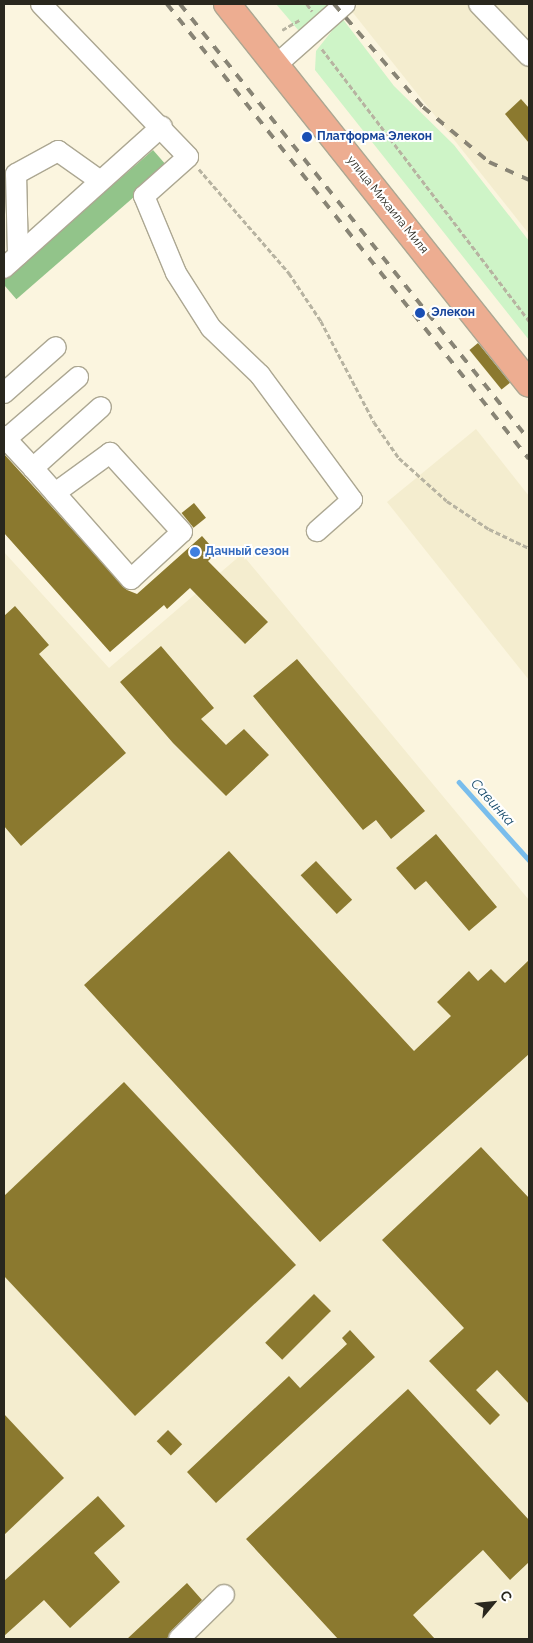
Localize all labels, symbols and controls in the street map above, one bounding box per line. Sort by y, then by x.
place label: Платформа Элекон [317,130,432,144]
marker: Платформа Элекон [301,131,313,143]
street label: улица Михаила Миля [343,153,431,257]
marker: Элекон [413,306,427,320]
place label: Элекон [431,306,475,320]
place label: Дачный сезон [205,545,289,559]
marker: Дачный сезон [189,546,201,558]
water label: Савинка [468,775,518,829]
north arrow [468,1578,518,1628]
text: С [497,1588,516,1604]

